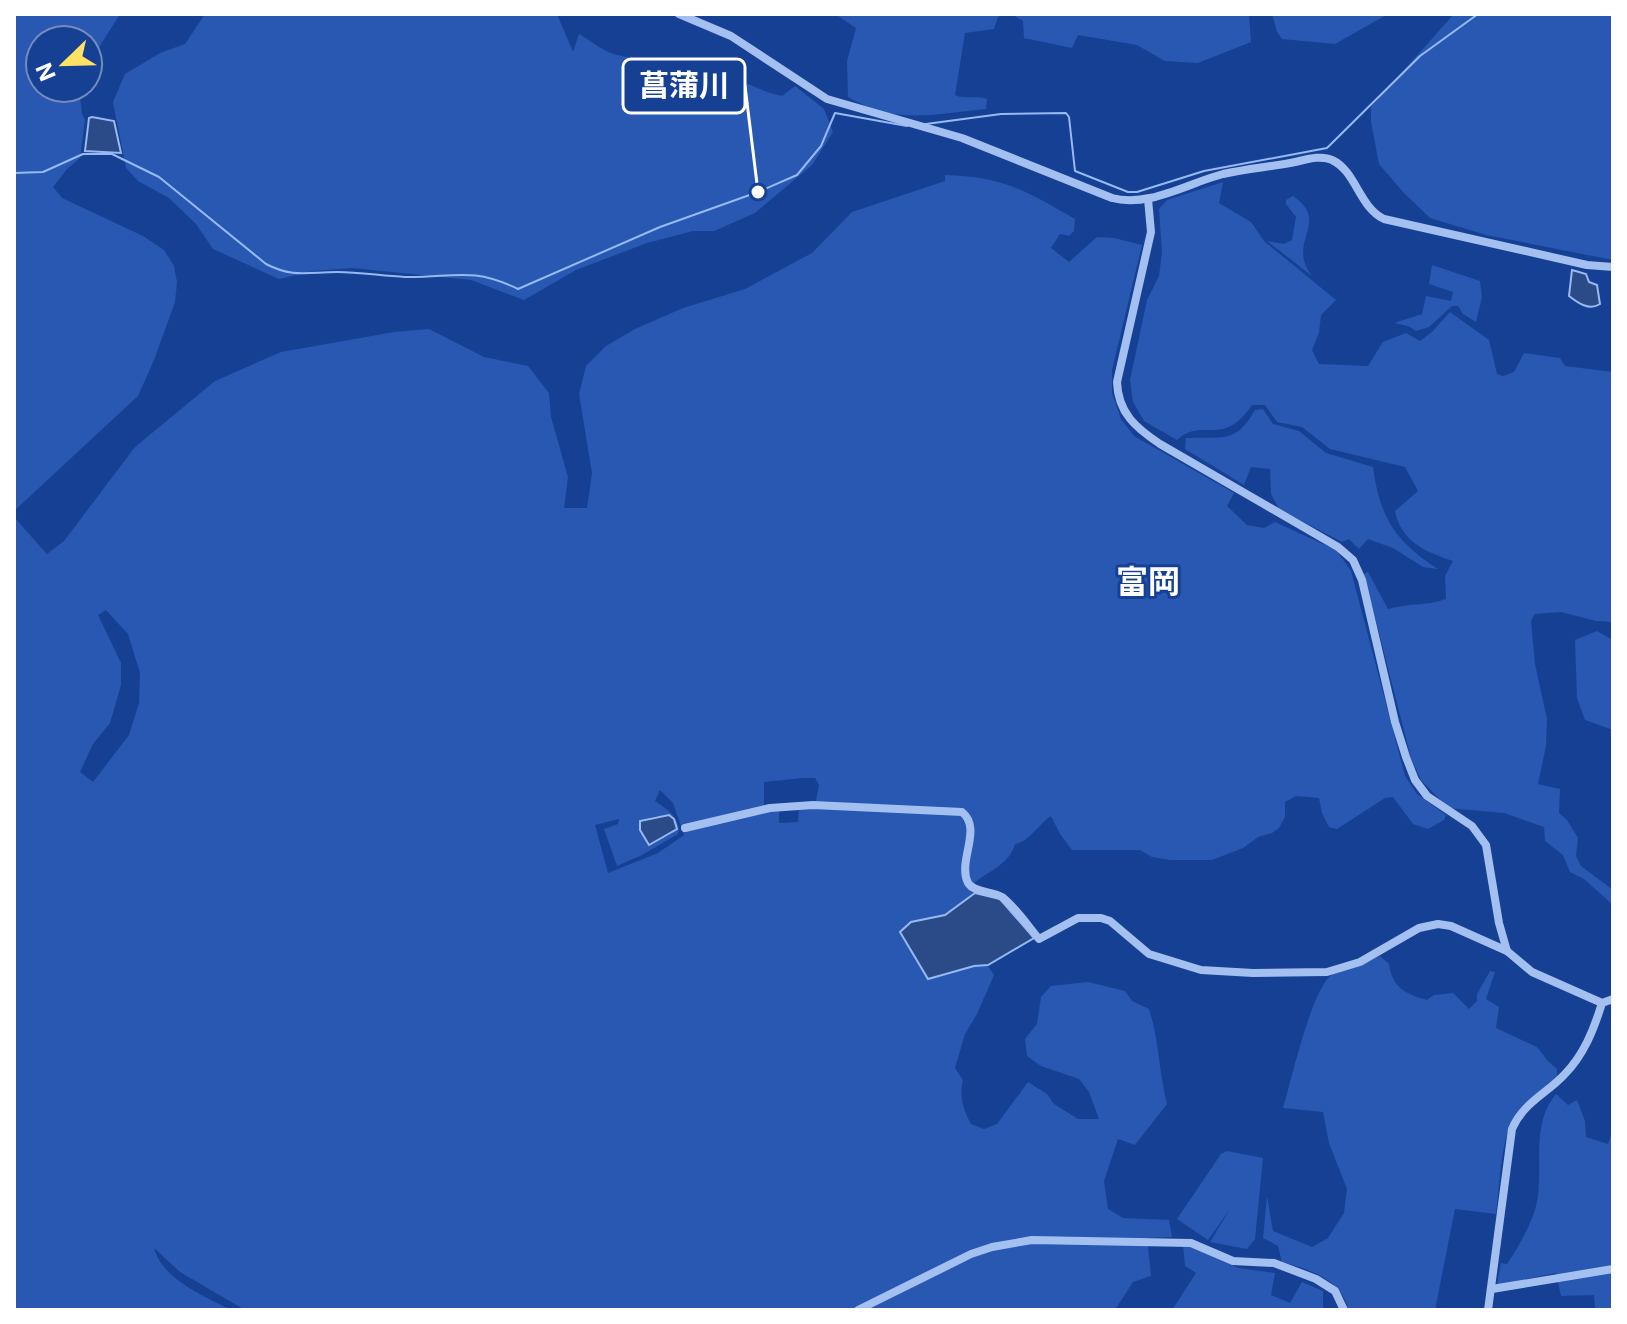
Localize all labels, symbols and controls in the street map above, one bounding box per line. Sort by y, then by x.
north arrow [24,24,104,104]
text: N [30,59,61,85]
callout: 菖蒲川 [623,59,745,113]
text: 菖蒲川 [639,67,729,103]
district label: 富岡 [1116,562,1180,601]

